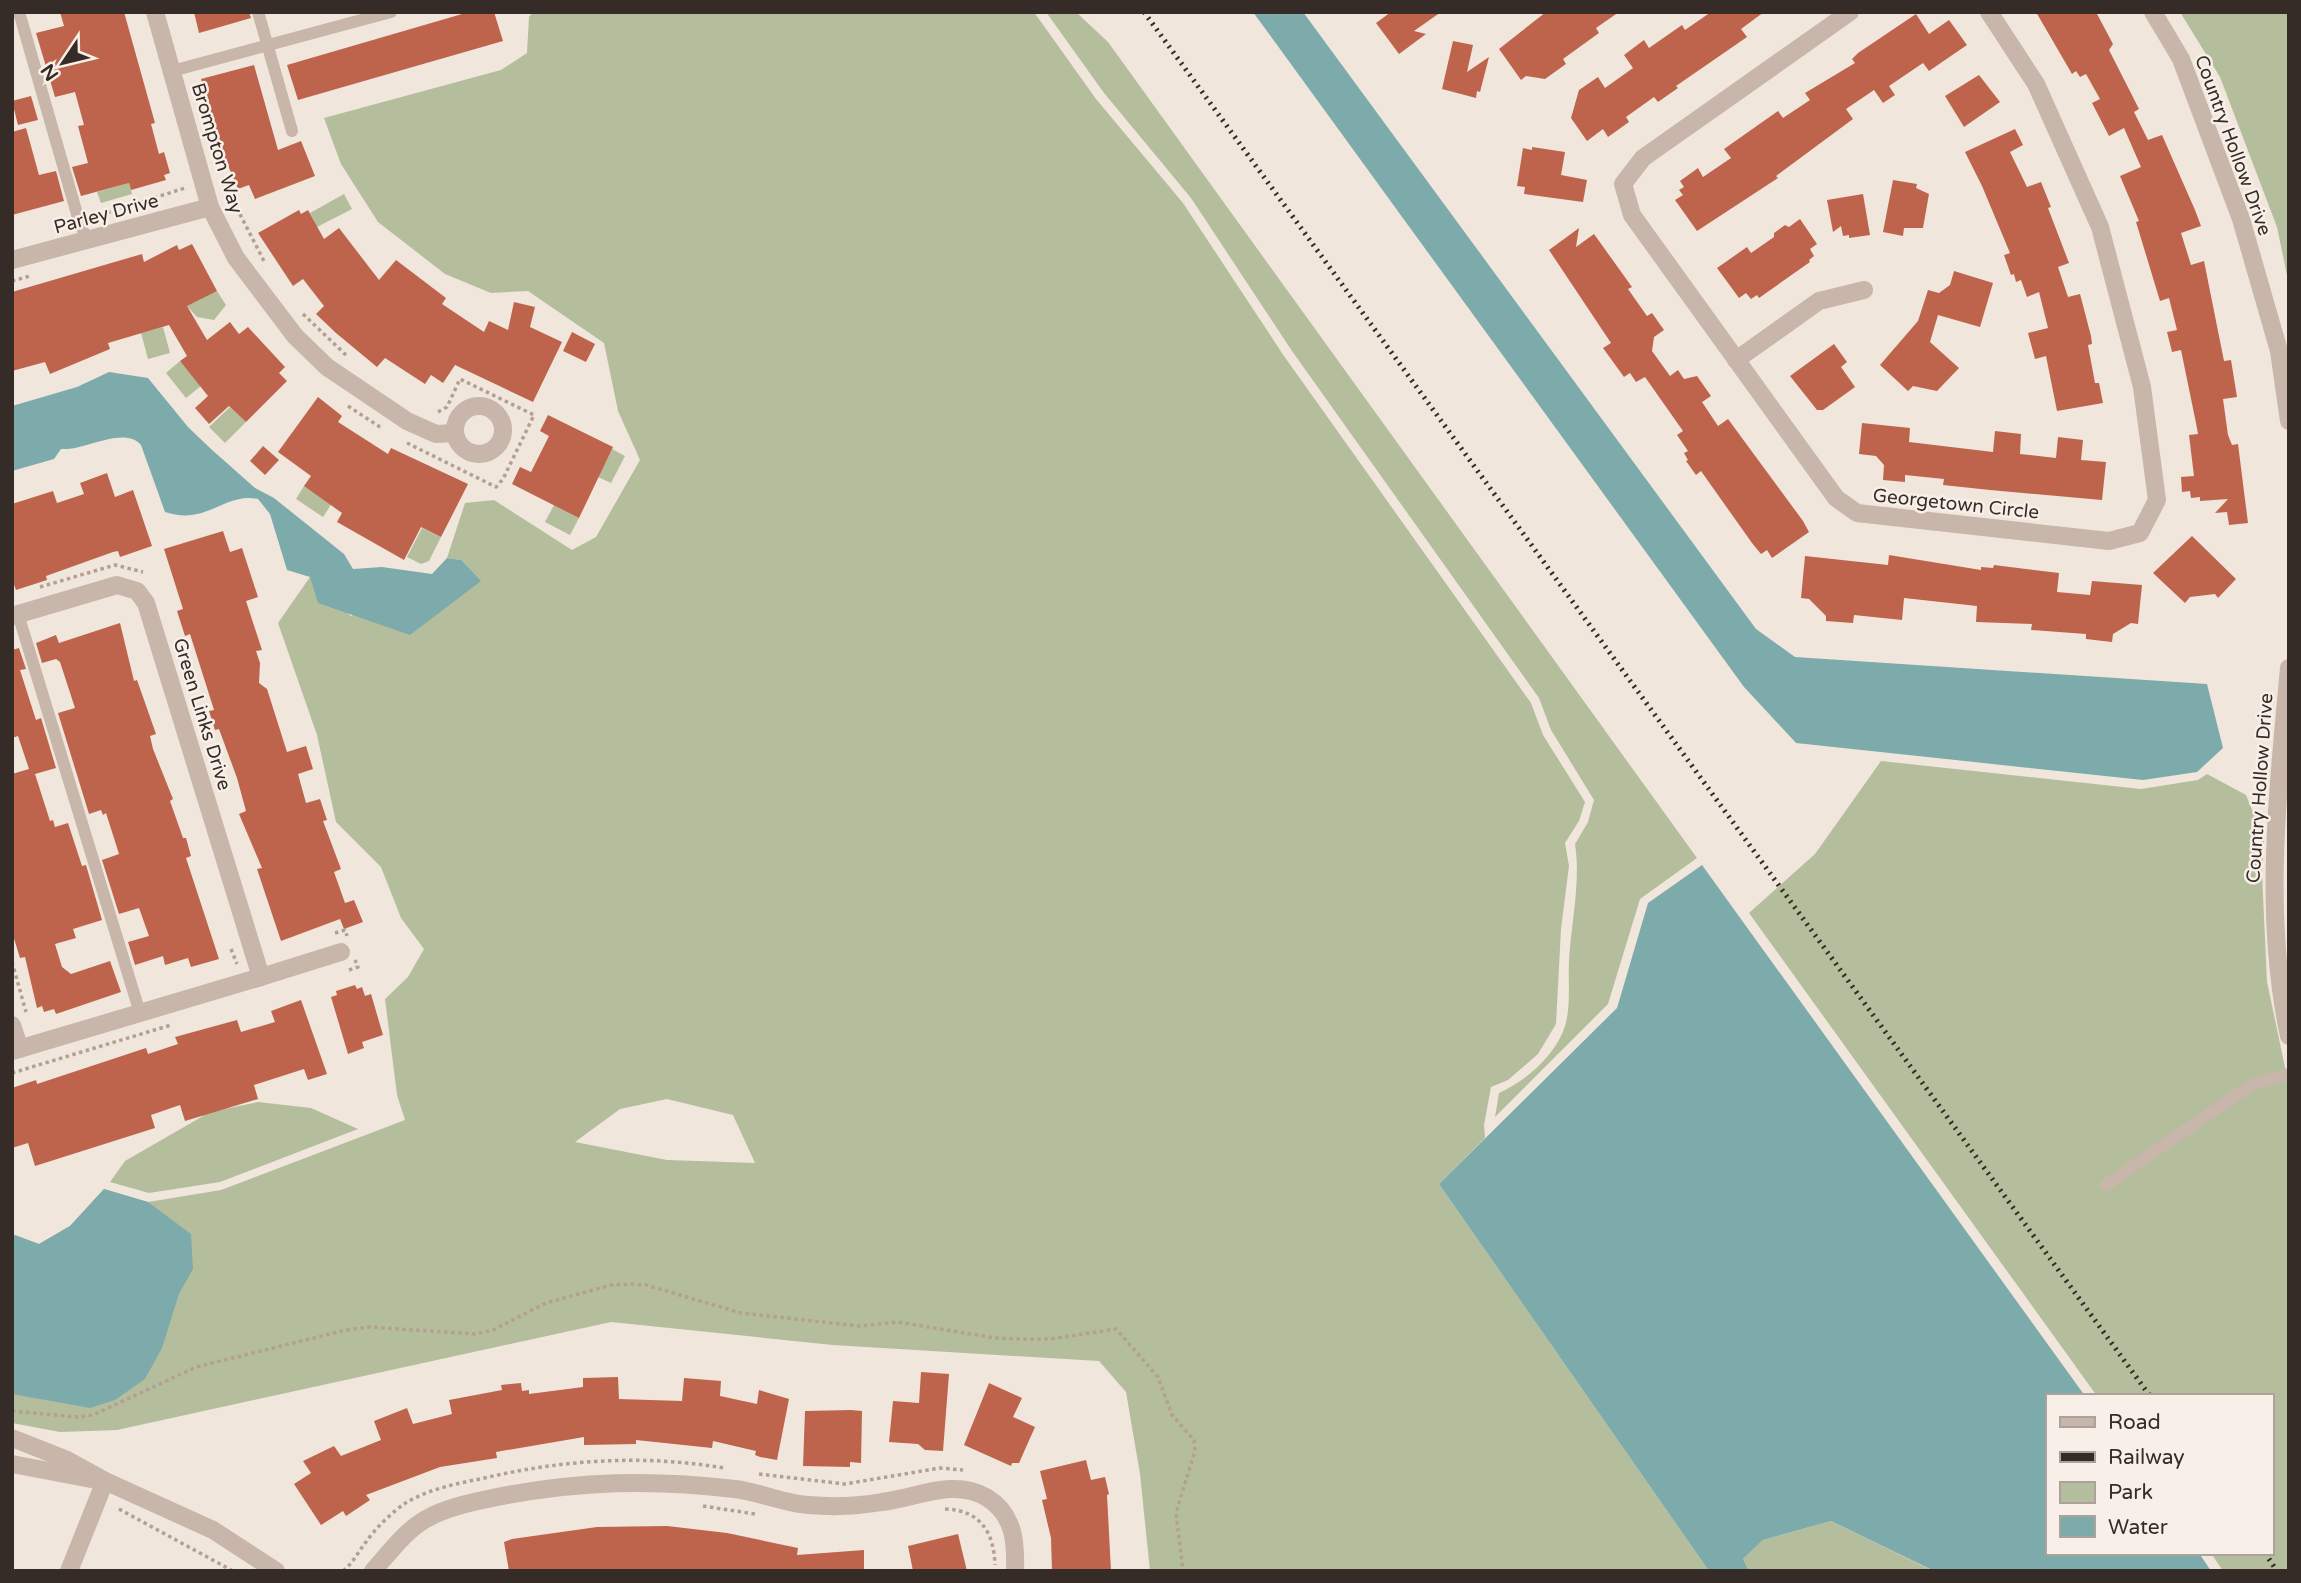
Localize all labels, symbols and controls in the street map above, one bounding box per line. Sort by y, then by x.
north arrow [28,28,98,98]
street label: Country Hollow Drive [2190,52,2276,239]
text: N [37,60,63,85]
street label: Brompton Way [187,80,247,216]
street label: Parley Drive [51,189,161,239]
street label: Georgetown Circle [1872,484,2040,524]
street label: Green Links Drive [168,636,236,793]
street label: Country Hollow Drive [2242,692,2278,884]
legend [2046,1394,2273,1555]
text: Road [2108,1410,2161,1435]
text: Railway [2108,1445,2185,1470]
text: Park [2108,1480,2153,1505]
text: Water [2108,1515,2168,1540]

